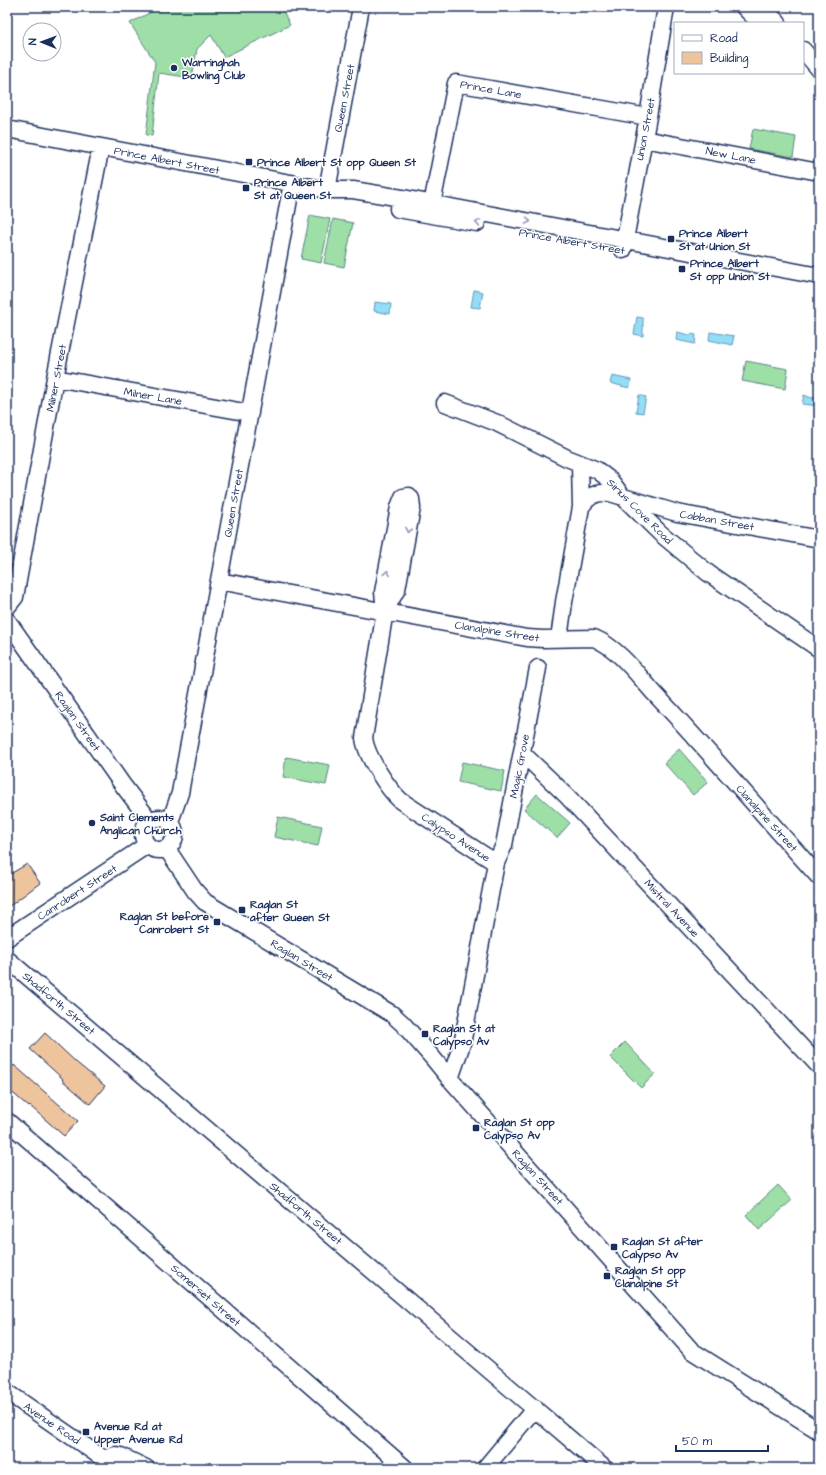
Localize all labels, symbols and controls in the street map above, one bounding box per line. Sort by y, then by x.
north arrow [22,22,62,62]
legend [674,22,804,74]
text: Road [710,30,738,47]
text: N [25,38,40,45]
text: Building [710,50,748,68]
place label: Warringhah Bowling Club [181,55,246,85]
street label: Queen Street [331,62,359,133]
marker: Warringhah Bowling Club [169,63,179,73]
street label: Prince Lane [459,77,523,102]
street label: Union Street [632,96,659,162]
street label: Prince Albert Street [113,143,222,178]
street label: New Lane [705,143,757,168]
place label: Prince Albert St opp Queen St [257,155,416,171]
marker: Prince Albert St opp Queen St [244,157,254,167]
place label: Prince Albert St at Queen St [253,175,332,203]
marker: Prince Albert St at Queen St [241,183,251,193]
one-way arrow [525,217,531,225]
one-way arrow [475,220,481,228]
street label: Prince Albert Street [518,225,627,258]
place label: Prince Albert St at Union St [678,226,751,254]
marker: Prince Albert St at Union St [666,234,676,244]
place label: Prince Albert St opp Union St [689,256,770,285]
marker: Prince Albert St opp Union St [677,264,687,274]
street label: Milner Street [43,343,70,413]
street label: Milner Lane [123,384,183,409]
street label: Queen Street [220,467,247,538]
street label: Sirius Cove Road [603,475,676,548]
street label: Cabban Street [679,507,756,535]
one-way arrow [404,527,412,534]
one-way arrow [382,569,391,576]
street label: Clanalpine Street [454,617,541,646]
street label: Raglan Street [50,688,104,755]
street label: Magic Grove [506,733,534,800]
street label: Clanalpine Street [732,782,801,856]
place label: Saint Clements Anglican Church [99,810,182,840]
street label: Calypso Avenue [418,810,493,866]
marker: Saint Clements Anglican Church [87,818,97,828]
street label: Canrobert Street [35,861,120,924]
street label: Mistral Avenue [641,876,702,941]
place label: Raglan St after Queen St [249,897,330,925]
marker: Raglan St after Queen St [237,905,247,915]
place label: Raglan St before Canrobert St [120,909,210,937]
marker: Raglan St before Canrobert St [212,917,222,927]
street label: Raglan Street [267,936,336,986]
street label: Shadforth Street [19,968,99,1039]
place label: Raglan St at Calypso Av [433,1021,496,1051]
marker: Raglan St at Calypso Av [420,1029,430,1039]
place label: Raglan St opp Calypso Av [484,1115,556,1145]
marker: Raglan St opp Calypso Av [471,1123,481,1133]
street label: Raglan Street [508,1146,567,1210]
street label: Shadforth Street [266,1178,346,1249]
place label: Raglan St after Calypso Av [622,1234,704,1264]
marker: Raglan St after Calypso Av [609,1242,619,1252]
street label: Somerset Street [168,1261,244,1330]
place label: Raglan St opp Clanalpine St [615,1263,687,1292]
marker: Raglan St opp Clanalpine St [602,1271,612,1281]
street label: Avenue Road [20,1399,83,1448]
place label: Avenue Rd at Upper Avenue Rd [93,1419,183,1448]
marker: Avenue Rd at Upper Avenue Rd [81,1427,91,1437]
scale bar [676,1427,768,1453]
text: 50 m [682,1433,713,1450]

